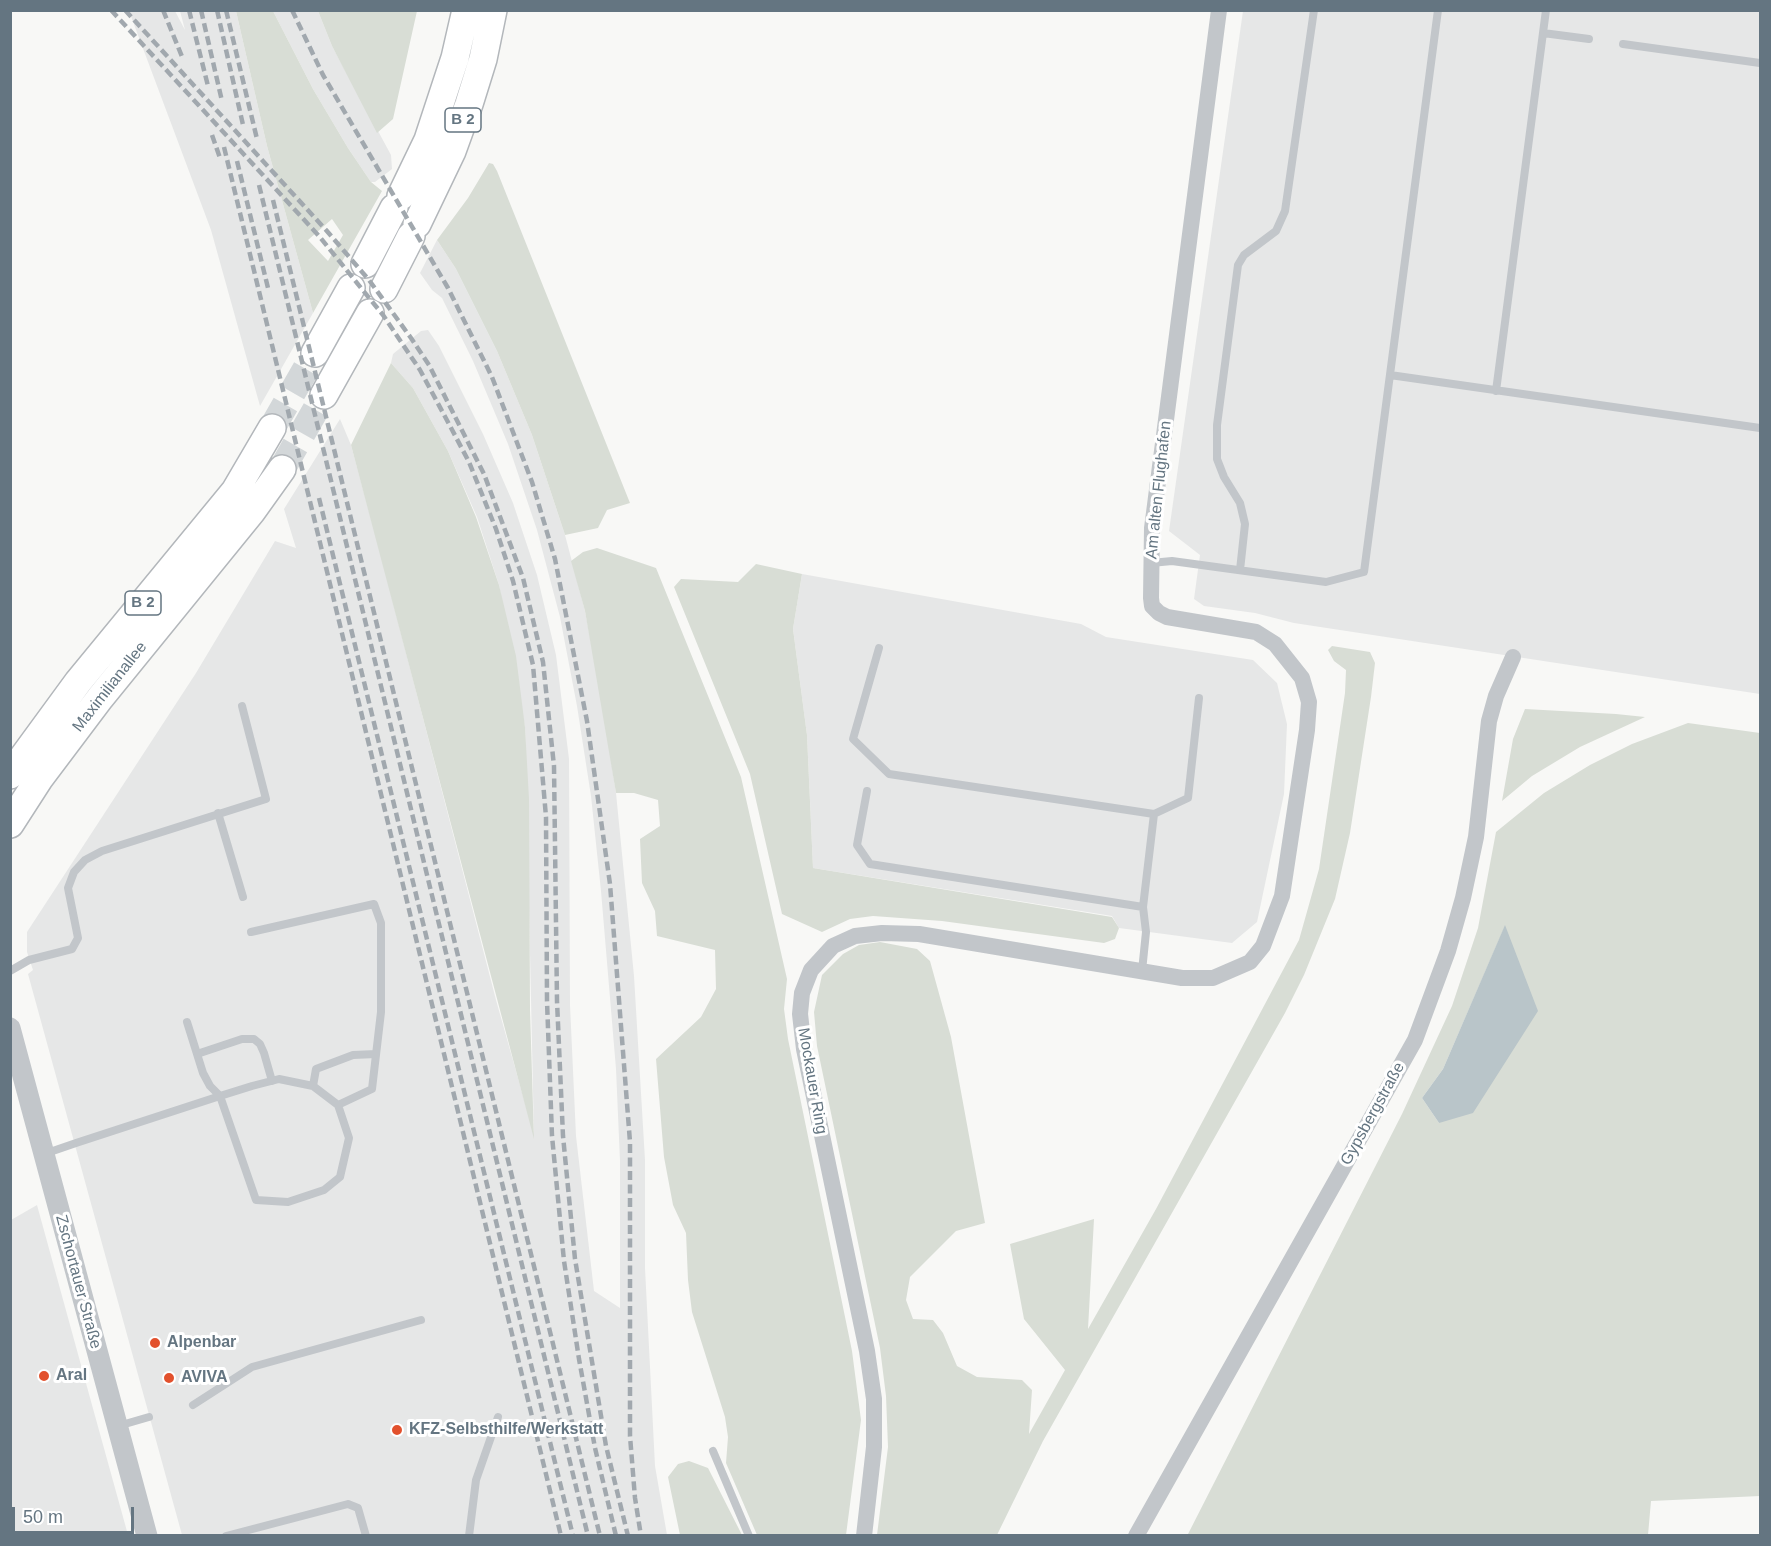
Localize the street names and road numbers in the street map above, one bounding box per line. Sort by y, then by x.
road number: B 2 [445,108,481,132]
street label: Am alten Flughafen [1142,420,1176,560]
road number: B 2 [125,591,161,615]
street label: Maximilianallee [69,638,151,736]
street label: Mockauer Ring [793,1026,831,1136]
street label: Gypsbergstraße [1337,1059,1409,1169]
street label: Zschortauer Straße [51,1213,105,1351]

